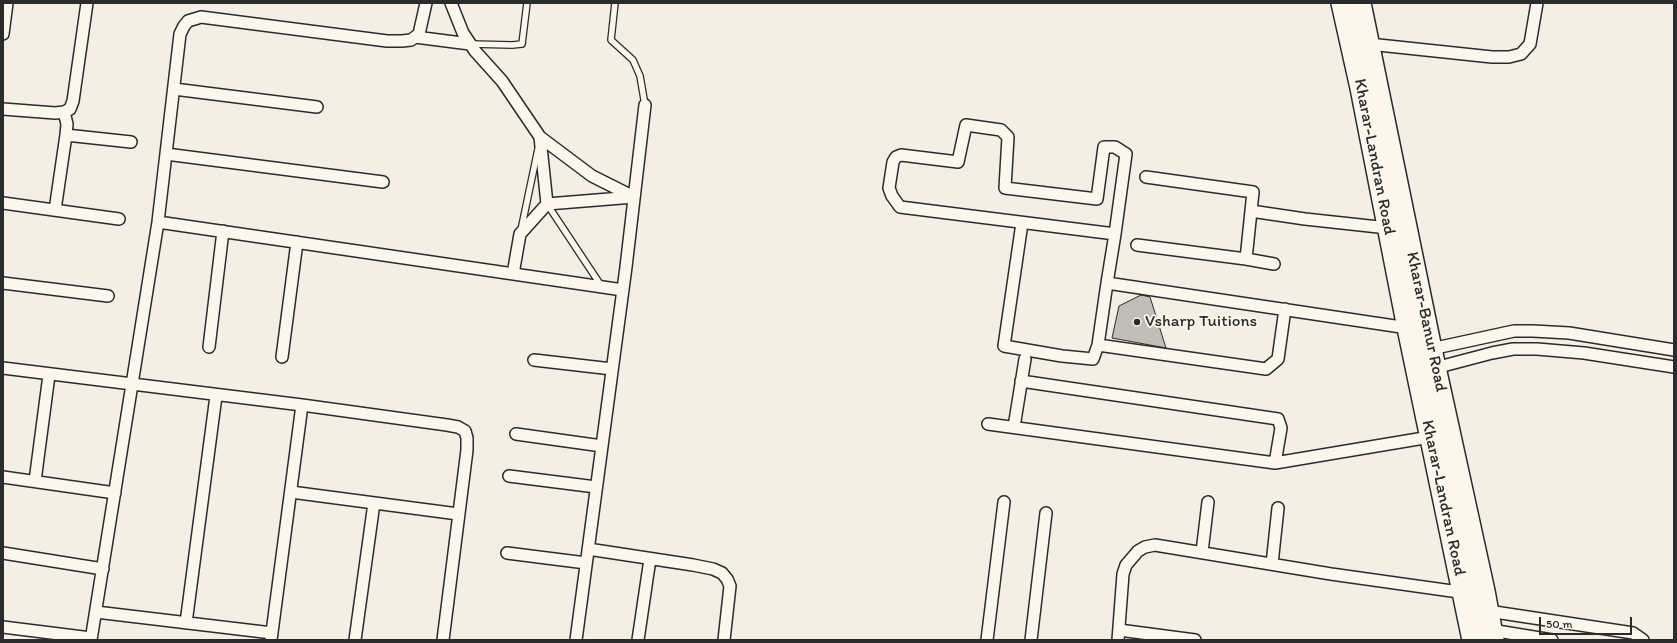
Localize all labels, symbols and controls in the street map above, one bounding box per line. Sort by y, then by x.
street label: Kharar-Landran Road [1349,77,1399,237]
street label: Kharar-Banur Road [1401,250,1451,394]
place label: Vsharp Tuitions [1145,312,1257,332]
marker: Vsharp Tuitions [1132,317,1142,327]
street label: Kharar-Landran Road [1416,418,1470,578]
scale bar [1541,609,1634,635]
text: 50 m [1546,617,1572,631]

